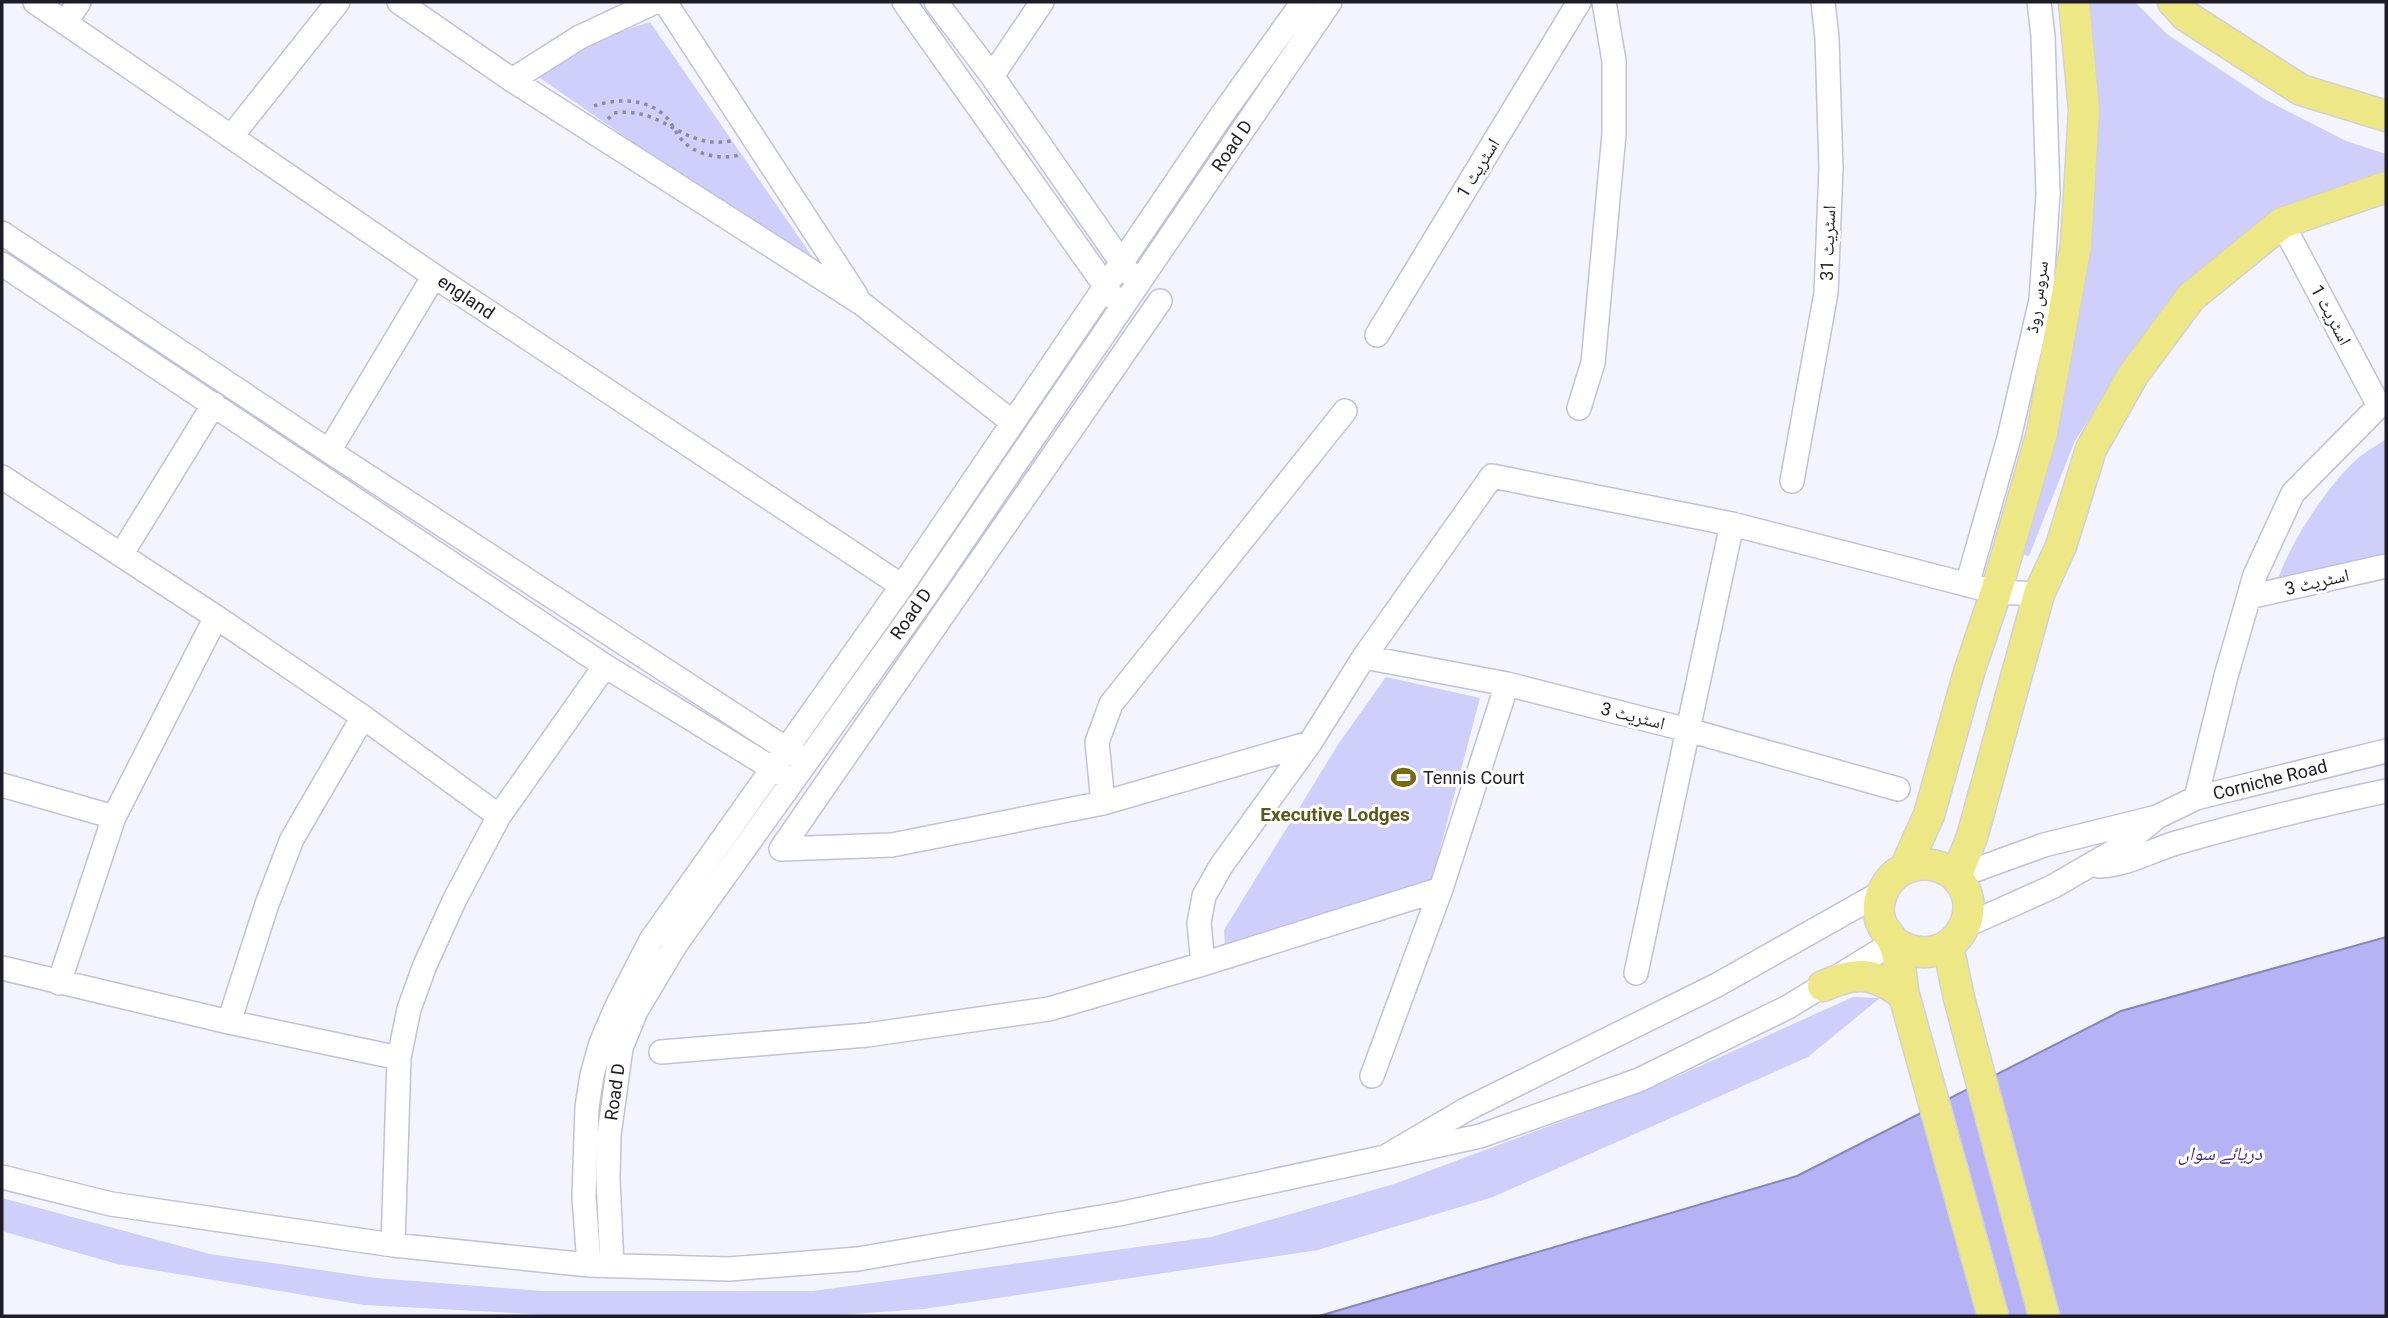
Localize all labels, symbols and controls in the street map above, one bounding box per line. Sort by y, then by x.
street label: Road D [1207,116,1256,175]
street label: اسٹریٹ 1 [1452,134,1504,201]
street label: اسٹریٹ 31 [1816,205,1840,281]
street label: سروس روڈ [2021,259,2053,335]
street label: england [434,270,499,323]
street label: اسٹریٹ 1 [2307,281,2356,349]
street label: اسٹریٹ 3 [2283,564,2351,599]
street label: Road D [885,584,936,643]
street label: اسٹریٹ 3 [1599,697,1667,734]
street label: Corniche Road [2211,755,2329,804]
sports icon: Tennis Court [1389,764,1417,792]
place label: Tennis Court [1423,767,1525,788]
district label: Executive Lodges [1260,803,1410,826]
street label: Road D [600,1062,629,1122]
water label: دریائے سواں [2178,1142,2262,1165]

